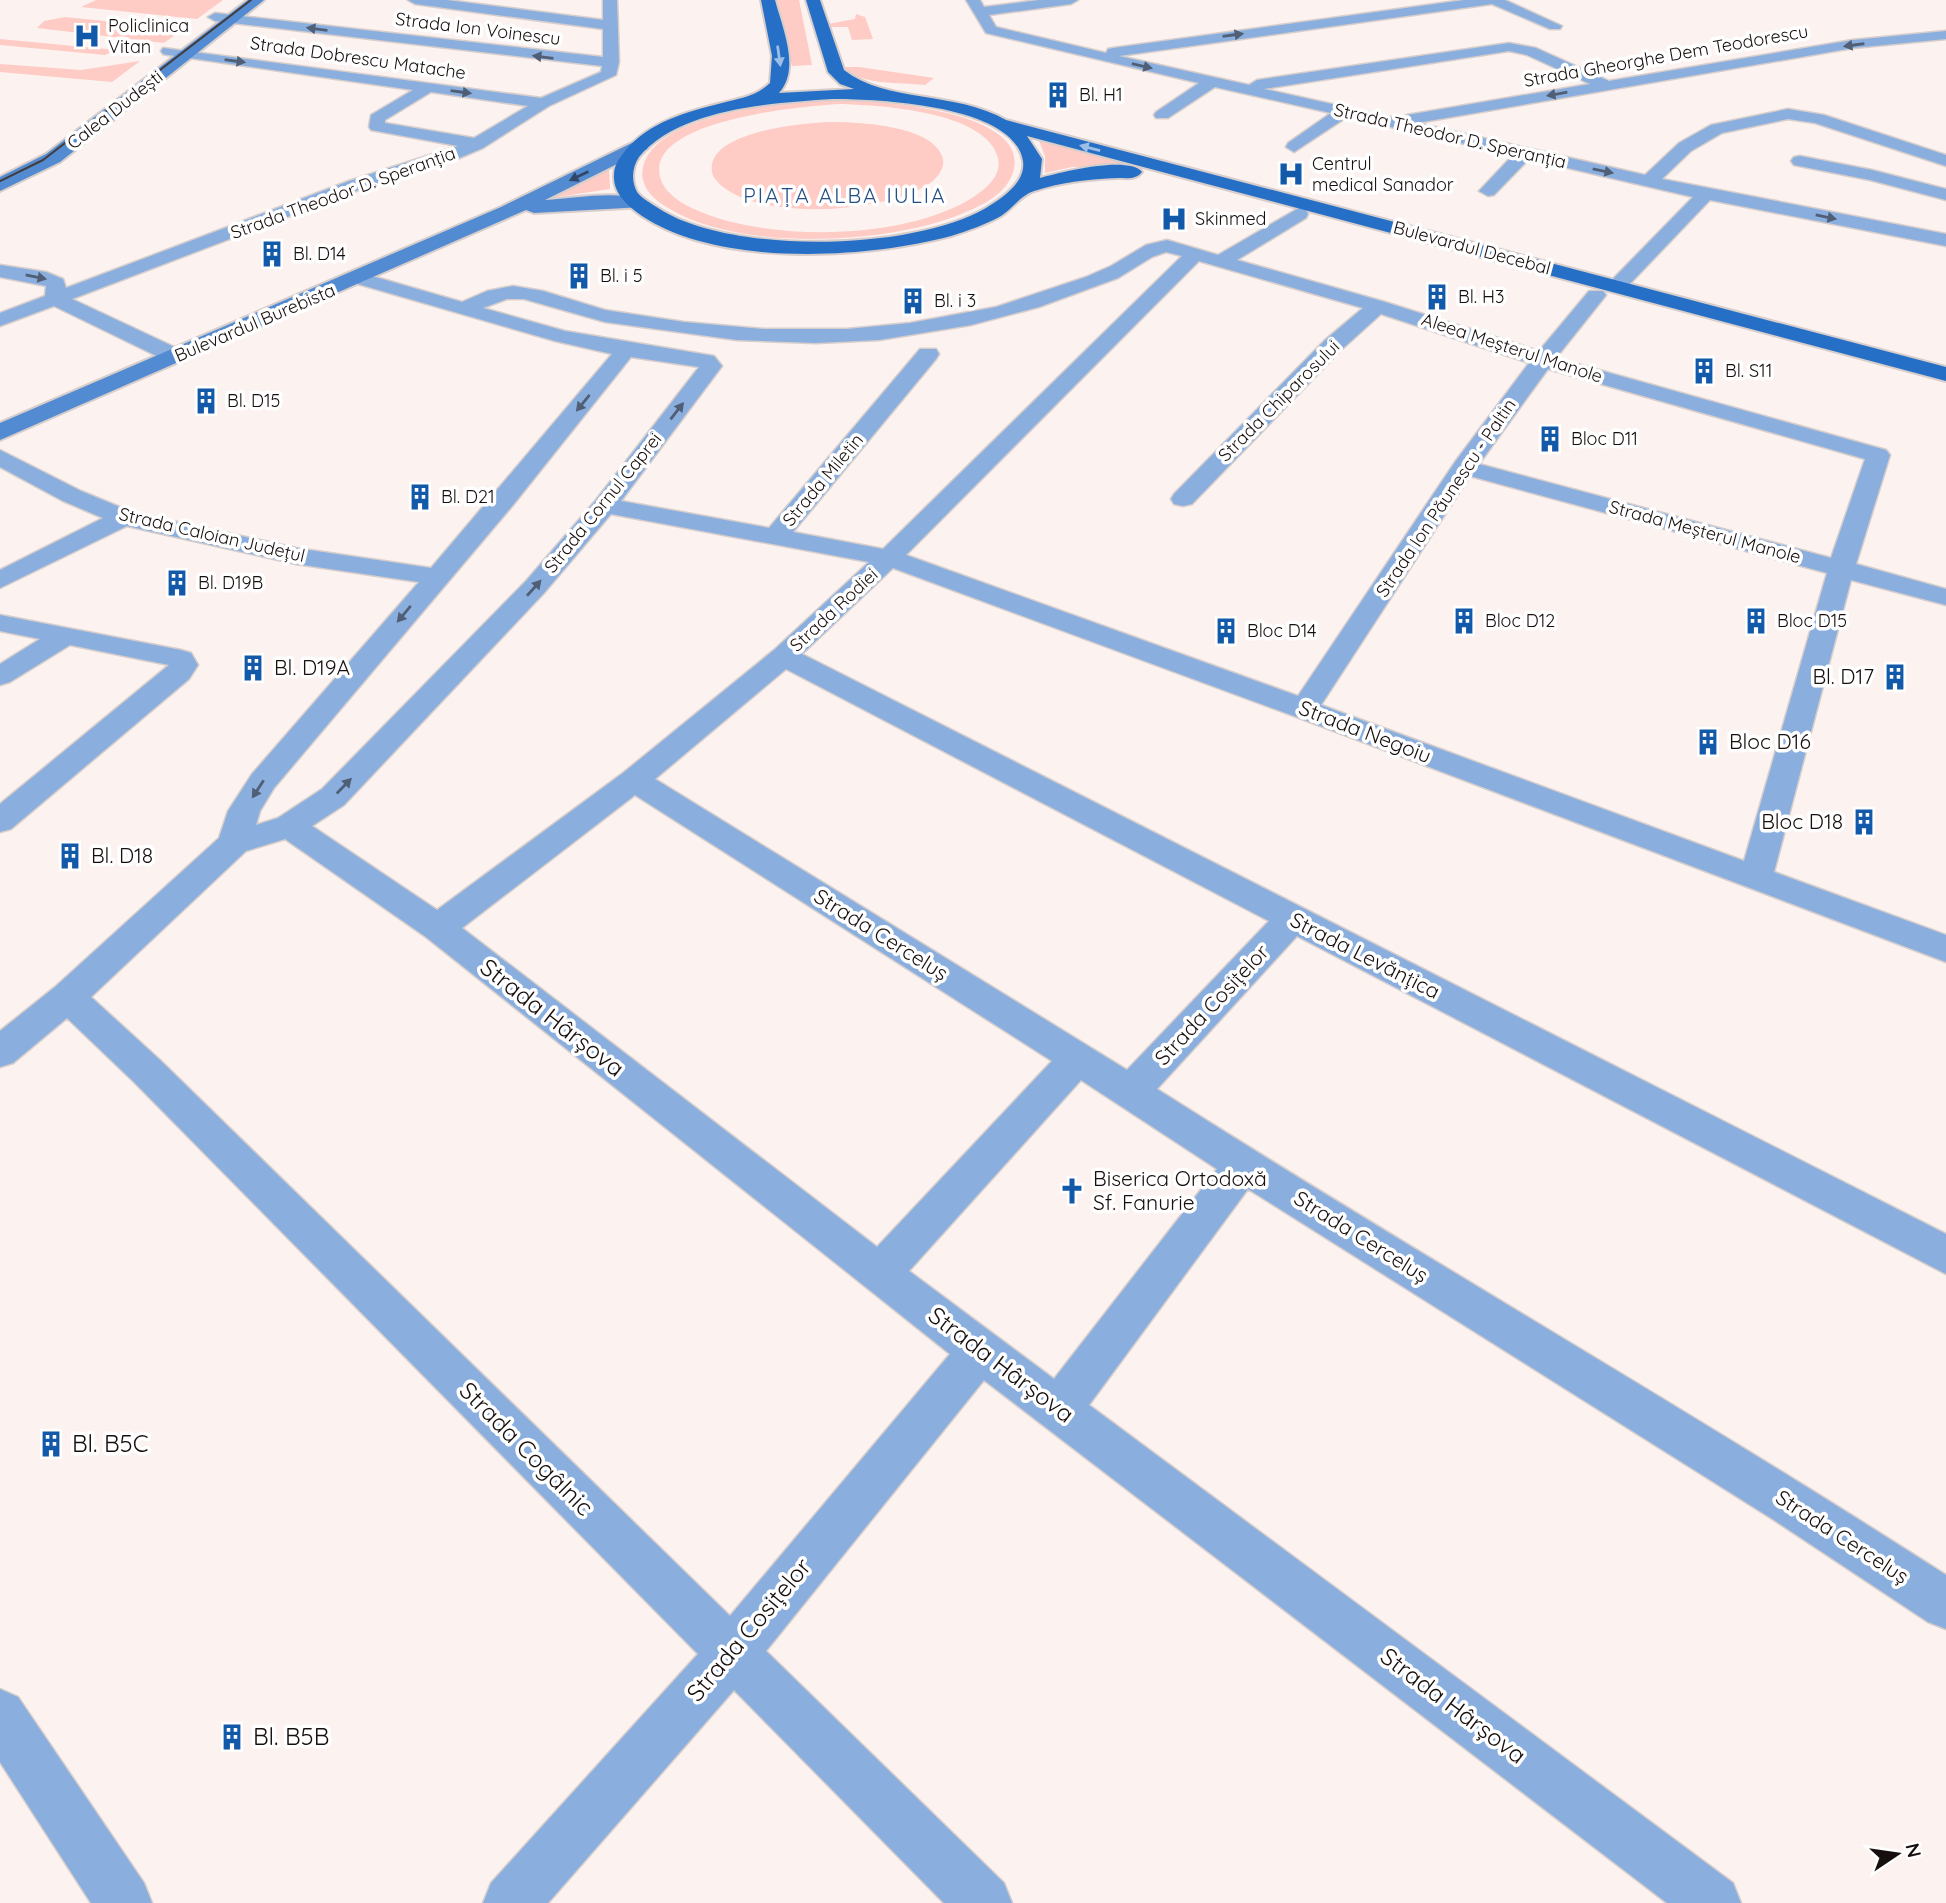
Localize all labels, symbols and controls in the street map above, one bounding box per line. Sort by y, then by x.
street label: Strada Ion Voinescu [394,7,562,50]
place label: Policlinica Vitan [108,14,189,58]
street label: Strada Gheorghe Dem Teodorescu [1522,19,1810,92]
hospital icon: Policlinica Vitan [72,21,102,51]
one-way arrow [306,23,328,34]
one-way arrow [1222,30,1244,41]
street label: Strada Dobrescu Matache [249,31,467,84]
one-way arrow [1843,39,1865,50]
one-way arrow [774,45,785,67]
one-way arrow [532,51,554,62]
one-way arrow [225,55,247,66]
one-way arrow [1131,61,1153,72]
street label: Calea Dudești [62,65,167,154]
building icon: Bl. H1 [1043,80,1073,110]
place label: Bl. H1 [1079,83,1123,106]
one-way arrow [450,87,472,98]
one-way arrow [1546,89,1568,100]
street label: Strada Theodor D. Speranția [1332,98,1568,173]
street label: Strada Theodor D. Speranția [227,141,458,244]
one-way arrow [1079,142,1101,153]
place label: Centrul medical Sanador [1312,152,1454,196]
hospital icon: Centrul medical Sanador [1276,159,1306,189]
one-way arrow [1592,166,1614,177]
one-way arrow [569,170,589,181]
district label: PIAȚA ALBA IULIA [743,182,947,208]
hospital icon: Skinmed [1159,204,1189,234]
place label: Skinmed [1195,207,1267,230]
one-way arrow [1815,211,1837,222]
street label: Bulevardul Decebal [1391,215,1553,280]
building icon: Bl. D14 [257,239,287,269]
place label: Bl. D14 [293,242,346,265]
building icon: Bl. i 5 [564,261,594,291]
place label: Bl. i 5 [600,264,643,287]
one-way arrow [25,272,47,283]
street label: Bulevardul Burebista [171,278,339,367]
building icon: Bl. H3 [1422,282,1452,312]
place label: Bl. H3 [1458,285,1504,308]
building icon: Bl. i 3 [898,286,928,316]
place label: Bl. i 3 [934,289,976,312]
street label: Aleea Meșterul Manole [1419,307,1606,388]
street label: Strada Chiparosului [1213,335,1344,466]
building icon: Bl. S11 [1689,356,1719,386]
place label: Bl. S11 [1725,359,1772,382]
building icon: Bl. D15 [191,386,221,416]
place label: Bl. D15 [227,389,280,412]
street label: Strada Ion Păunescu - Paltin [1371,394,1521,601]
one-way arrow [576,395,591,412]
one-way arrow [669,402,684,420]
building icon: Bloc D11 [1535,424,1565,454]
place label: Bloc D11 [1571,427,1638,450]
street label: Strada Cornul Caprei [539,428,666,578]
street label: Strada Miletin [777,429,868,531]
building icon: Bl. D21 [405,482,435,512]
place label: Bl. D21 [441,485,495,508]
street label: Strada Meșterul Manole [1607,495,1804,568]
street label: Strada Caloian Județul [117,502,307,567]
street label: Strada Rodiei [785,563,883,656]
building icon: Bl. D19B [162,568,192,598]
place label: Bl. D19B [198,571,263,594]
one-way arrow [526,580,542,597]
one-way arrow [397,606,412,623]
building icon: Bloc D12 [1449,606,1479,636]
building icon: Bloc D15 [1741,606,1771,636]
place label: Bloc D12 [1485,609,1555,632]
place label: Bloc D15 [1777,609,1847,632]
building icon: Bloc D14 [1211,616,1241,646]
place label: Bloc D14 [1247,619,1317,642]
building icon: Bl. D19A [238,653,268,683]
place label: Bl. D19A [274,654,350,680]
building icon: Bl. D17 [1880,662,1910,692]
place label: Bl. D17 [1812,663,1874,689]
street label: Strada Negoiu [1296,694,1435,768]
building icon: Bloc D16 [1693,727,1723,757]
place label: Bloc D16 [1729,728,1811,754]
one-way arrow [336,778,352,795]
one-way arrow [252,779,265,798]
building icon: Bloc D18 [1849,807,1879,837]
place label: Bloc D18 [1761,808,1843,834]
building icon: Bl. D18 [55,841,85,871]
place label: Bl. D18 [91,842,153,868]
street label: Strada Cerceluș [810,883,953,986]
street label: Strada Levănțica [1286,906,1445,1004]
street label: Strada Cosițelor [1149,938,1274,1070]
street label: Strada Hârșova [475,952,631,1083]
place label: Biserica Ortodoxă Sf. Fanurie [1093,1165,1267,1215]
church icon: Biserica Ortodoxă Sf. Fanurie [1057,1176,1087,1206]
street label: Strada Cerceluș [1290,1185,1433,1288]
street label: Strada Hârșova [923,1300,1080,1429]
street label: Strada Cogâlnic [453,1375,600,1522]
place label: Bl. B5C [72,1428,148,1458]
building icon: Bl. B5C [36,1429,66,1459]
street label: Strada Cerceluș [1771,1484,1914,1589]
street label: Strada Cosițelor [680,1552,817,1707]
street label: Strada Hârșova [1375,1641,1532,1770]
place label: Bl. B5B [253,1721,329,1751]
building icon: Bl. B5B [217,1722,247,1752]
north arrow [1862,1819,1932,1889]
text: N [1900,1841,1927,1860]

